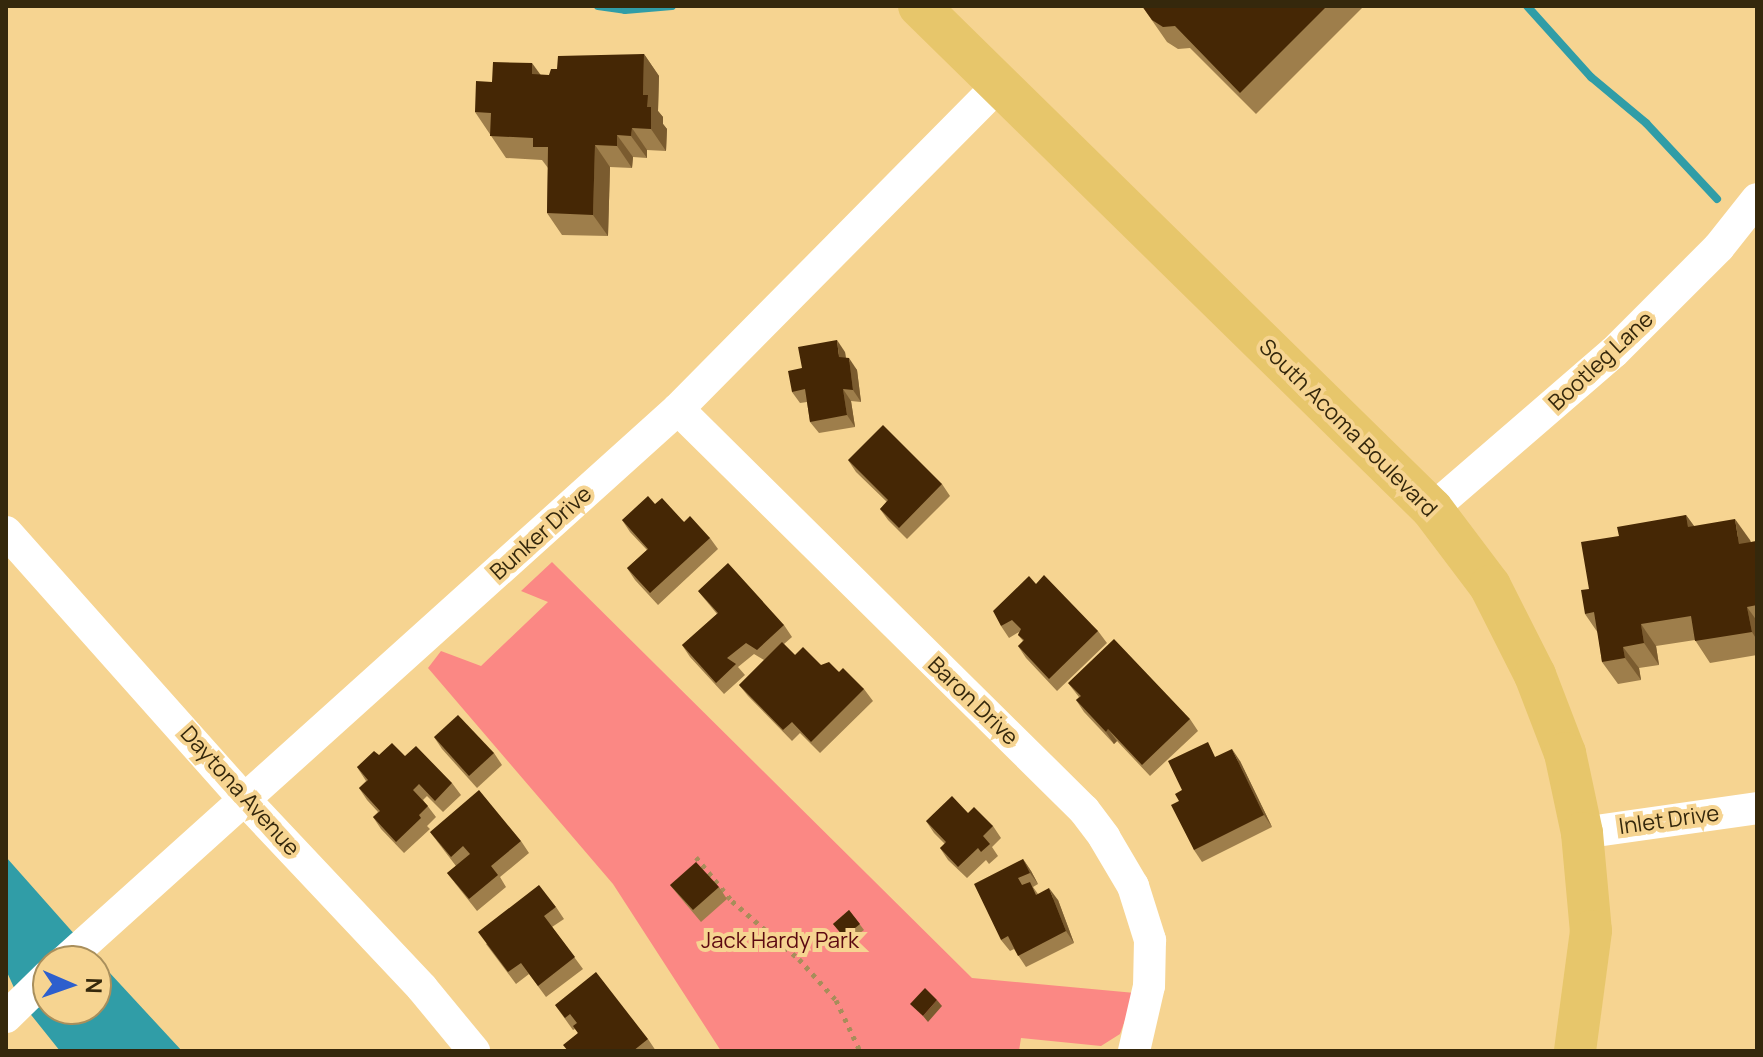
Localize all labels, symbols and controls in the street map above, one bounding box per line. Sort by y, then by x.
street label: Bootleg Lane [1543,306,1659,416]
street label: South Acoma Boulevard [1254,334,1442,522]
street label: Bunker Drive [485,481,597,585]
street label: Baron Drive [922,651,1024,751]
street label: Daytona Avenue [175,721,305,861]
street label: Inlet Drive [1617,800,1721,840]
park label: Jack Hardy Park [701,928,859,954]
north arrow [32,945,112,1025]
text: N [79,977,109,994]

